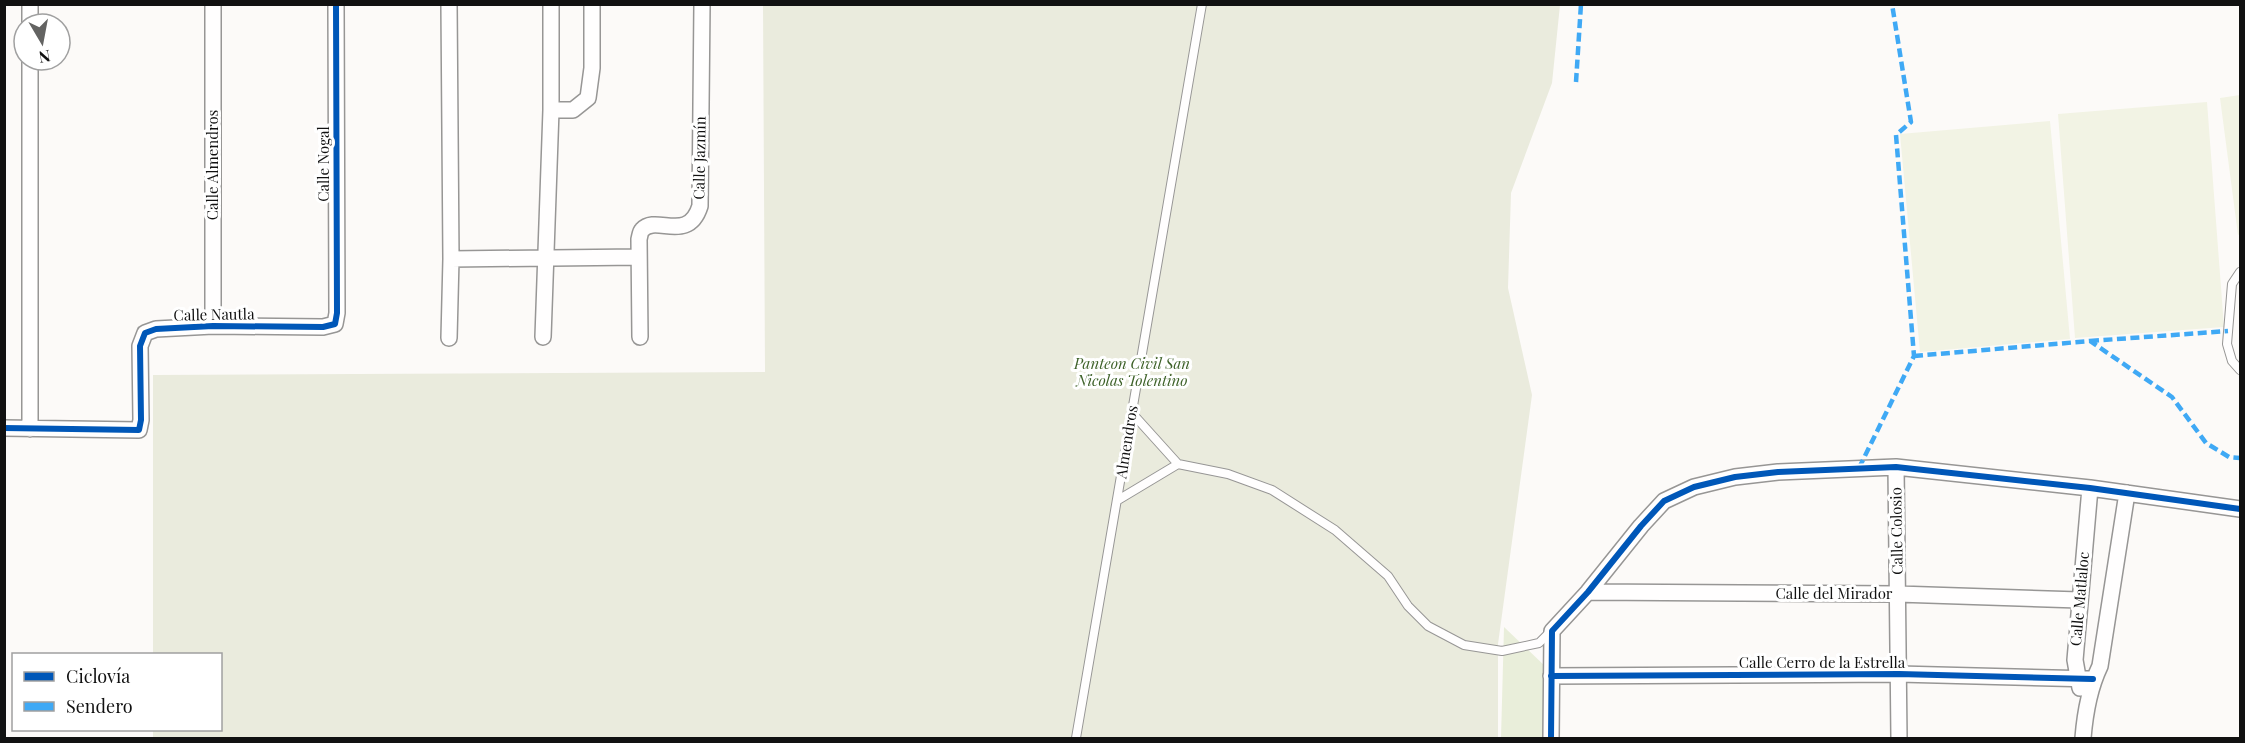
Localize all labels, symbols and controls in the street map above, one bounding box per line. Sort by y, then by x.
north arrow [12,12,72,72]
text: N [37,46,52,69]
street label: Calle Almendros [202,110,222,220]
street label: Calle Jazmín [688,116,710,200]
street label: Calle Nogal [313,126,333,202]
street label: Calle Nautla [173,303,255,325]
park label: Panteon Civil San Nicolas Tolentino [1073,353,1190,390]
street label: Almendros [1110,404,1142,481]
street label: Calle Colosio [1885,487,1907,575]
street label: Calle Matlaloc [2065,551,2093,647]
street label: Calle del Mirador [1775,583,1893,603]
street label: Calle Cerro de la Estrella [1739,652,1906,672]
legend [12,653,222,731]
text: Ciclovía [66,664,130,688]
text: Sendero [66,694,133,718]

